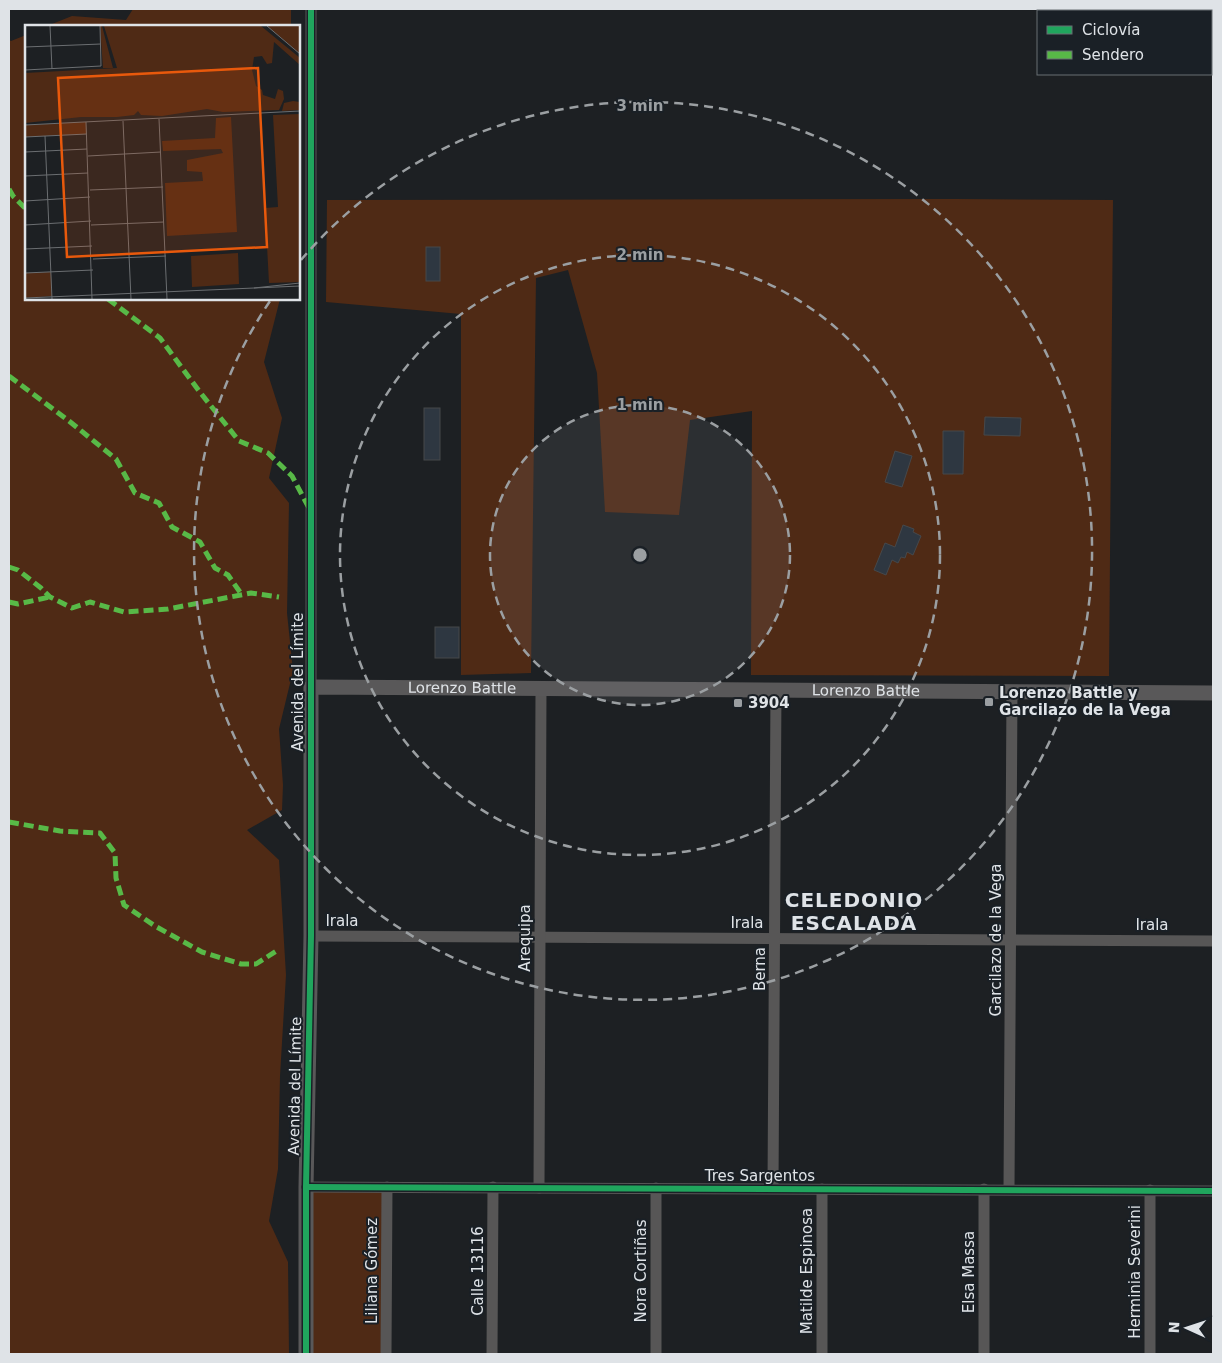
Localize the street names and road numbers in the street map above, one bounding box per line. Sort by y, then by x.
street label: Avenida del Límite [289,613,307,751]
street label: Lorenzo Battle [408,679,516,697]
street label: Lorenzo Battle [812,681,920,700]
street label: Garcilazo de la Vega [987,864,1005,1016]
street label: Arequipa [516,904,534,972]
street label: Irala [325,912,359,930]
street label: Irala [730,914,764,932]
street label: Irala [1135,916,1169,934]
street label: Berna [751,947,769,991]
street label: Avenida del Límite [285,1016,305,1156]
street label: Tres Sargentos [704,1167,815,1185]
street label: Herminia Severini [1126,1205,1144,1339]
street label: Matilde Espinosa [798,1208,816,1334]
street label: Liliana Gómez [363,1218,381,1324]
street label: Nora Cortiñas [632,1219,650,1322]
street label: Calle 13116 [469,1226,487,1316]
street label: Elsa Massa [960,1231,978,1313]

